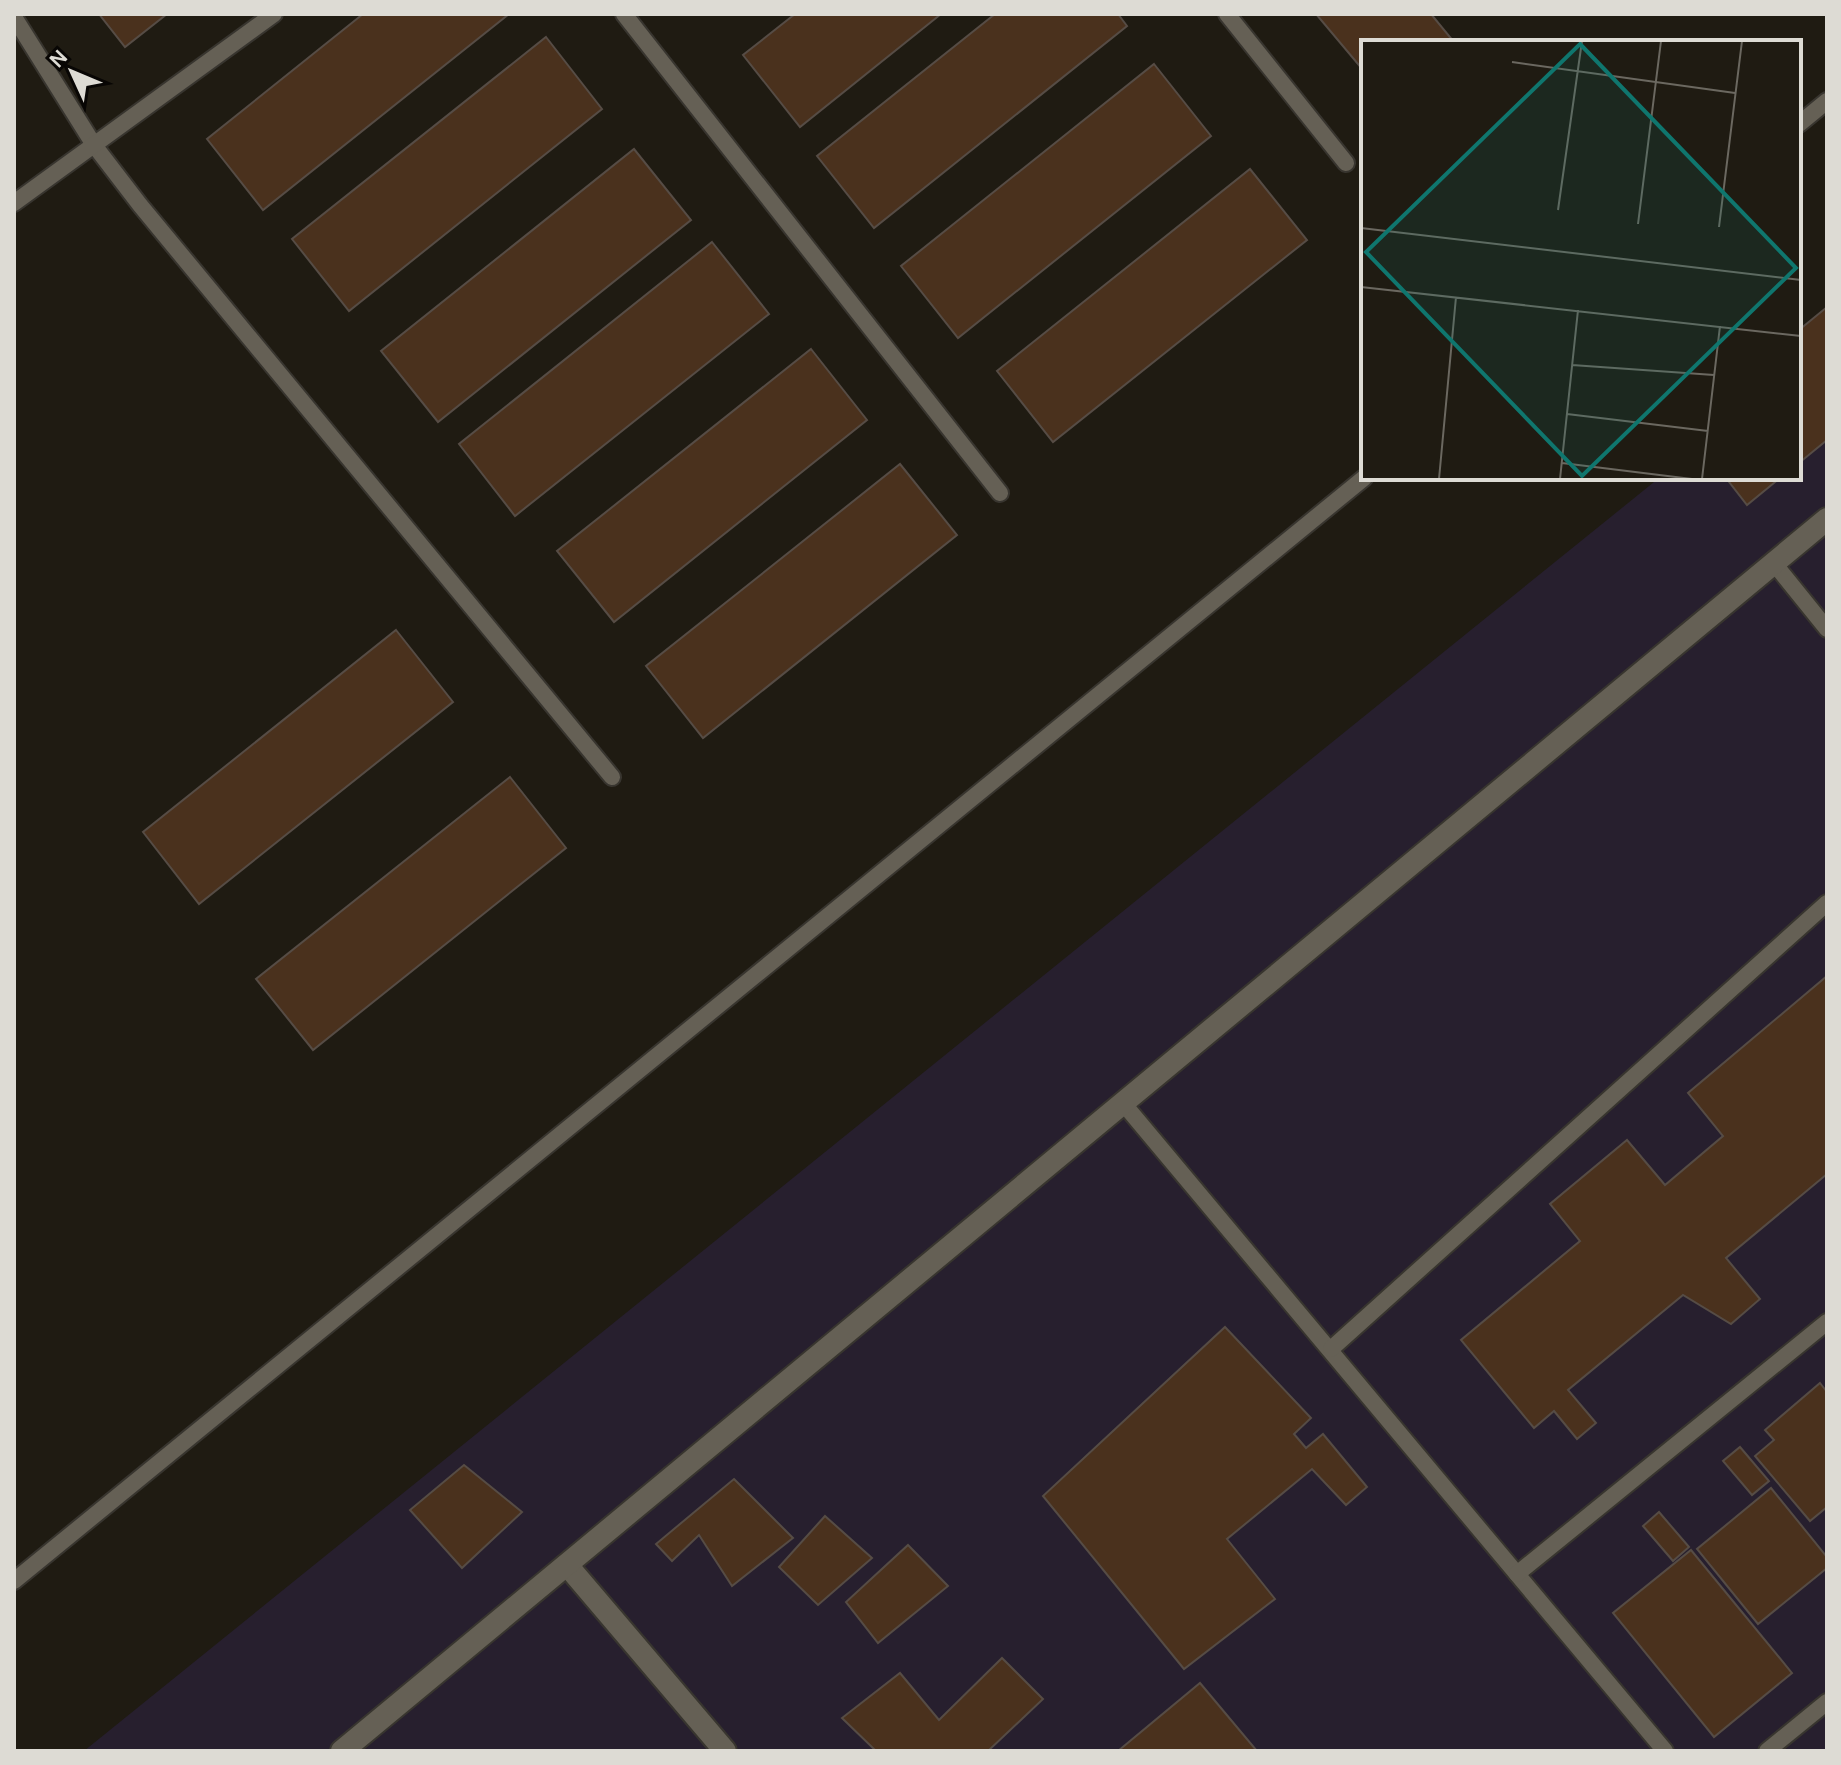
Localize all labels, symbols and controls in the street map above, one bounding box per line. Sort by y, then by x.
north arrow [32,32,112,112]
inset map [1361,40,1801,480]
text: N [43,44,73,74]

